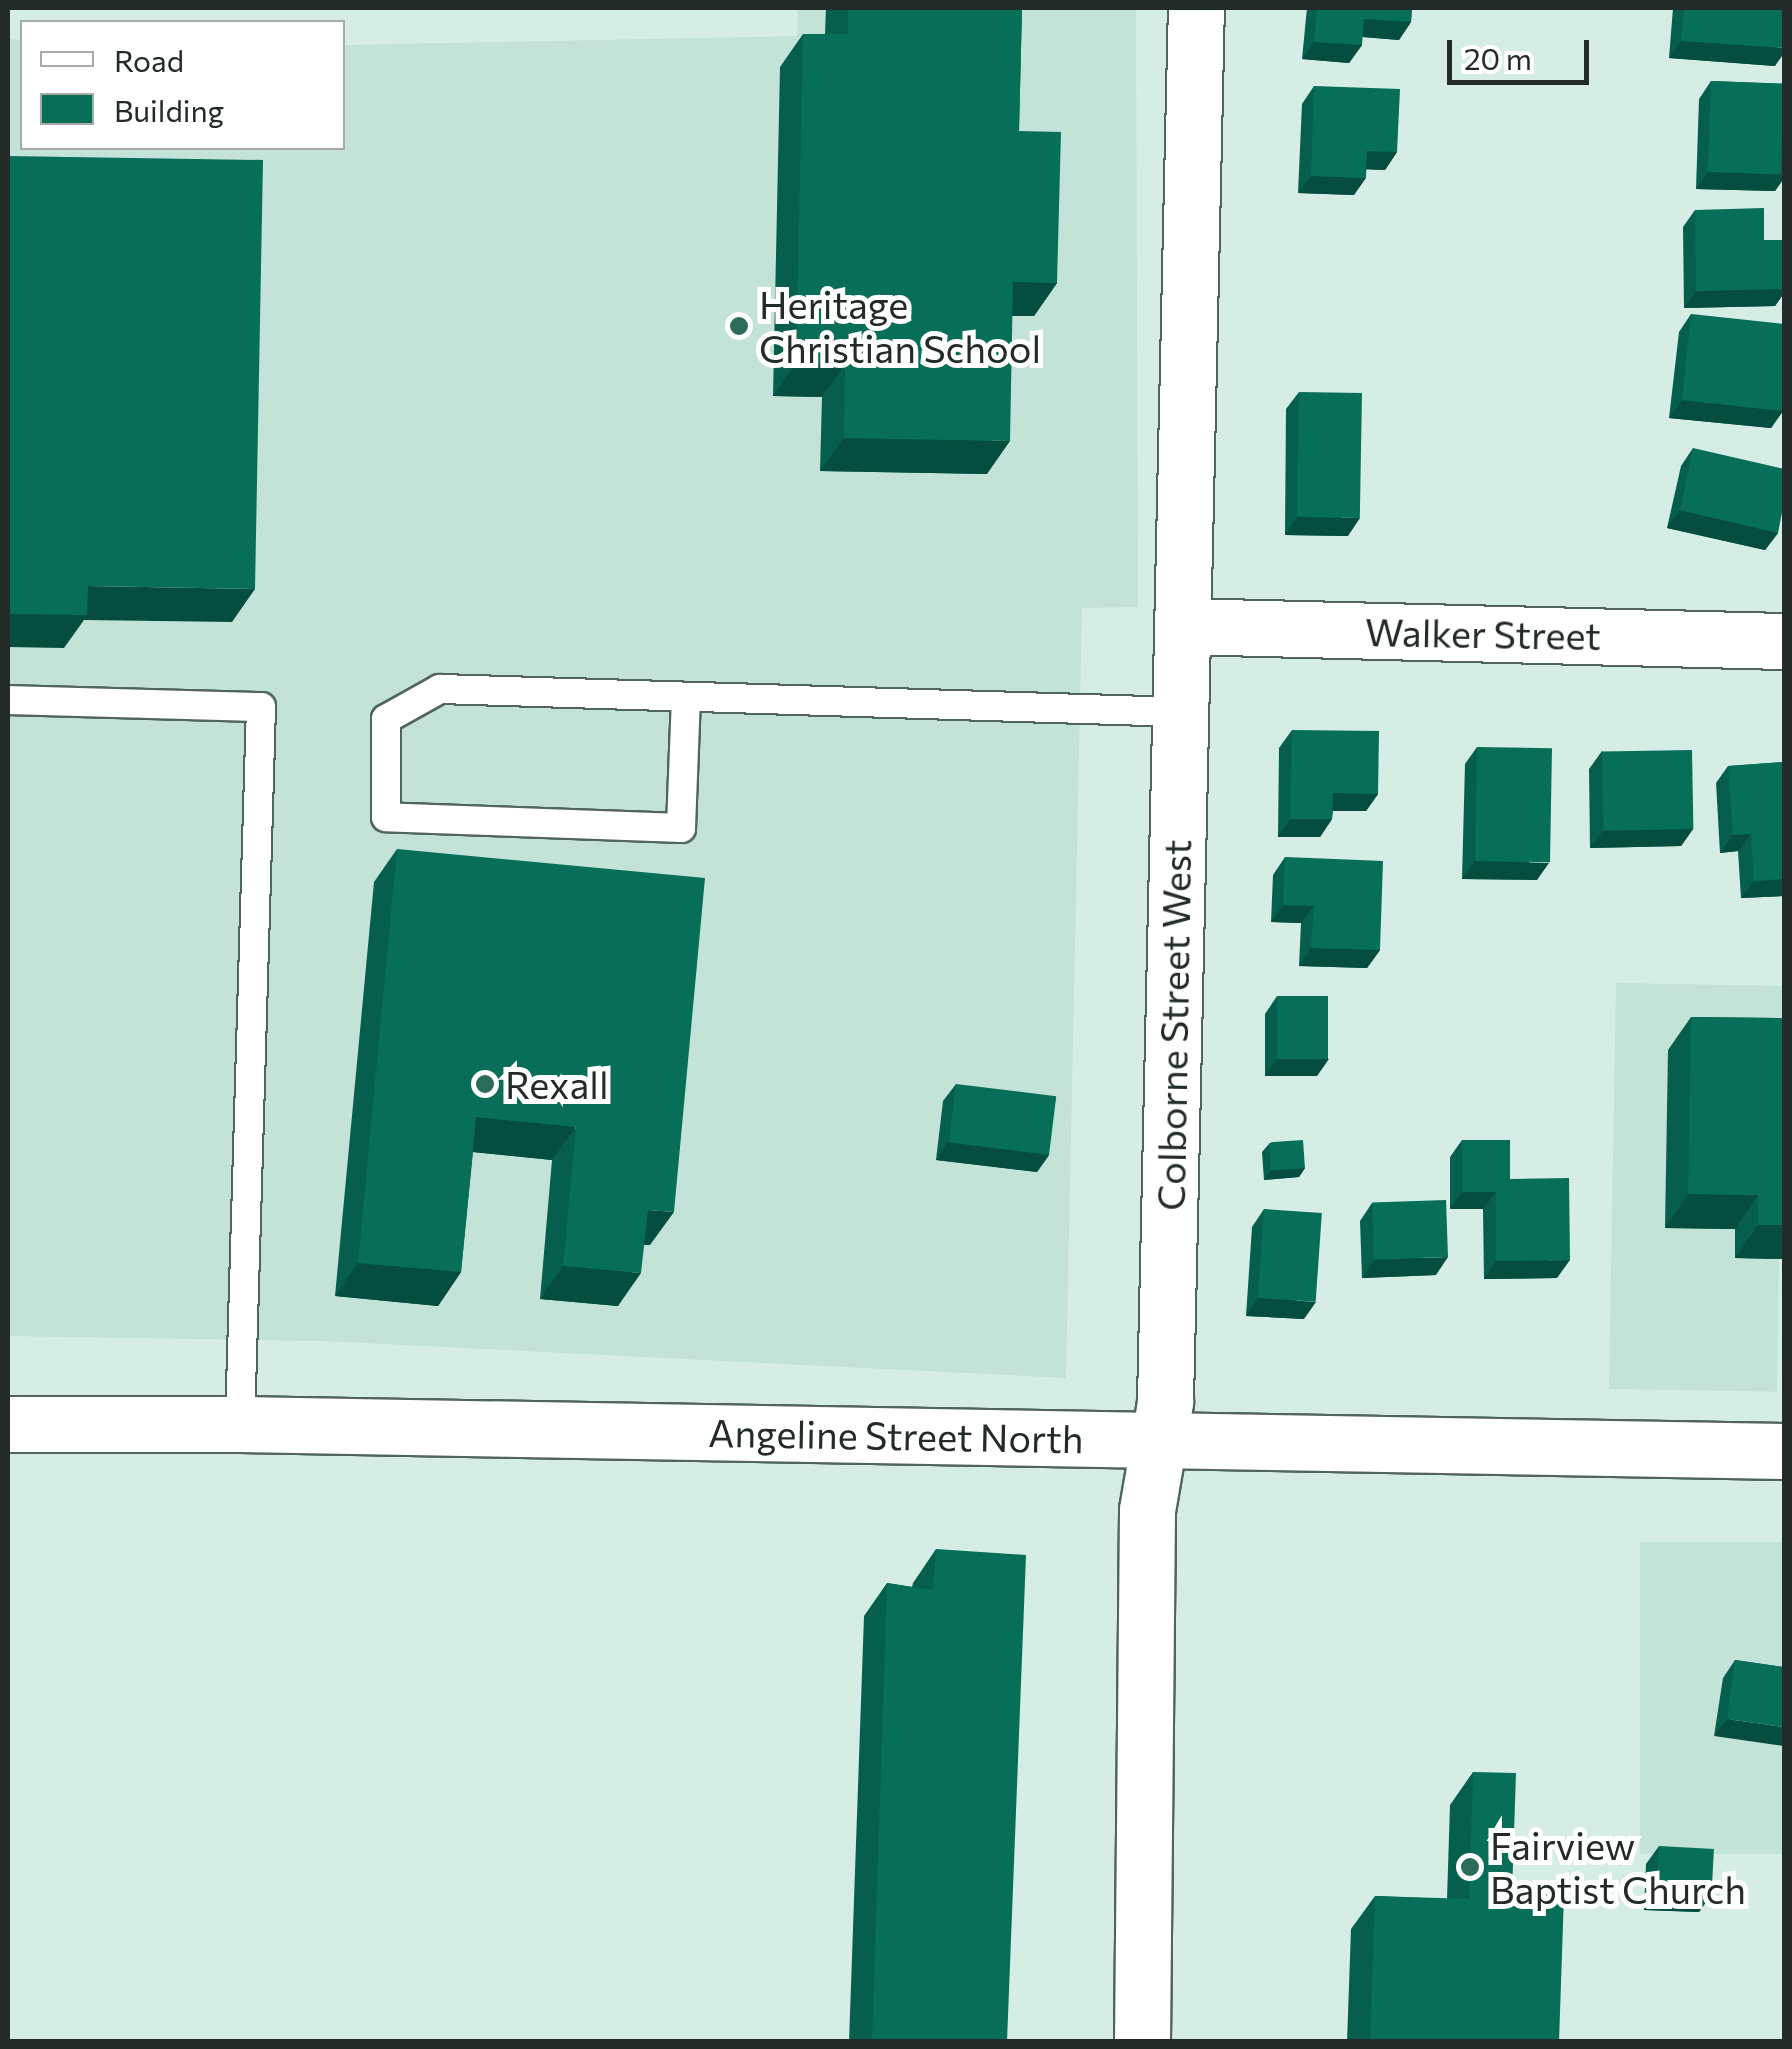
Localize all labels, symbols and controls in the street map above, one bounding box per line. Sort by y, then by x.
legend [20,20,345,150]
scale bar [1452,20,1594,82]
text: 20 m [1464,39,1532,76]
text: Road [114,41,184,78]
text: Building [114,91,224,128]
place label: Heritage Christian School [759,281,1041,370]
marker: Heritage Christian School [728,315,750,337]
street label: Walker Street [1365,608,1601,658]
street label: Colborne Street West [1147,839,1199,1211]
place label: Rexall [505,1061,609,1107]
marker: Rexall [474,1073,496,1095]
street label: Angeline Street North [708,1409,1084,1461]
place label: Fairview Baptist Church [1490,1822,1746,1912]
marker: Fairview Baptist Church [1459,1856,1481,1878]

